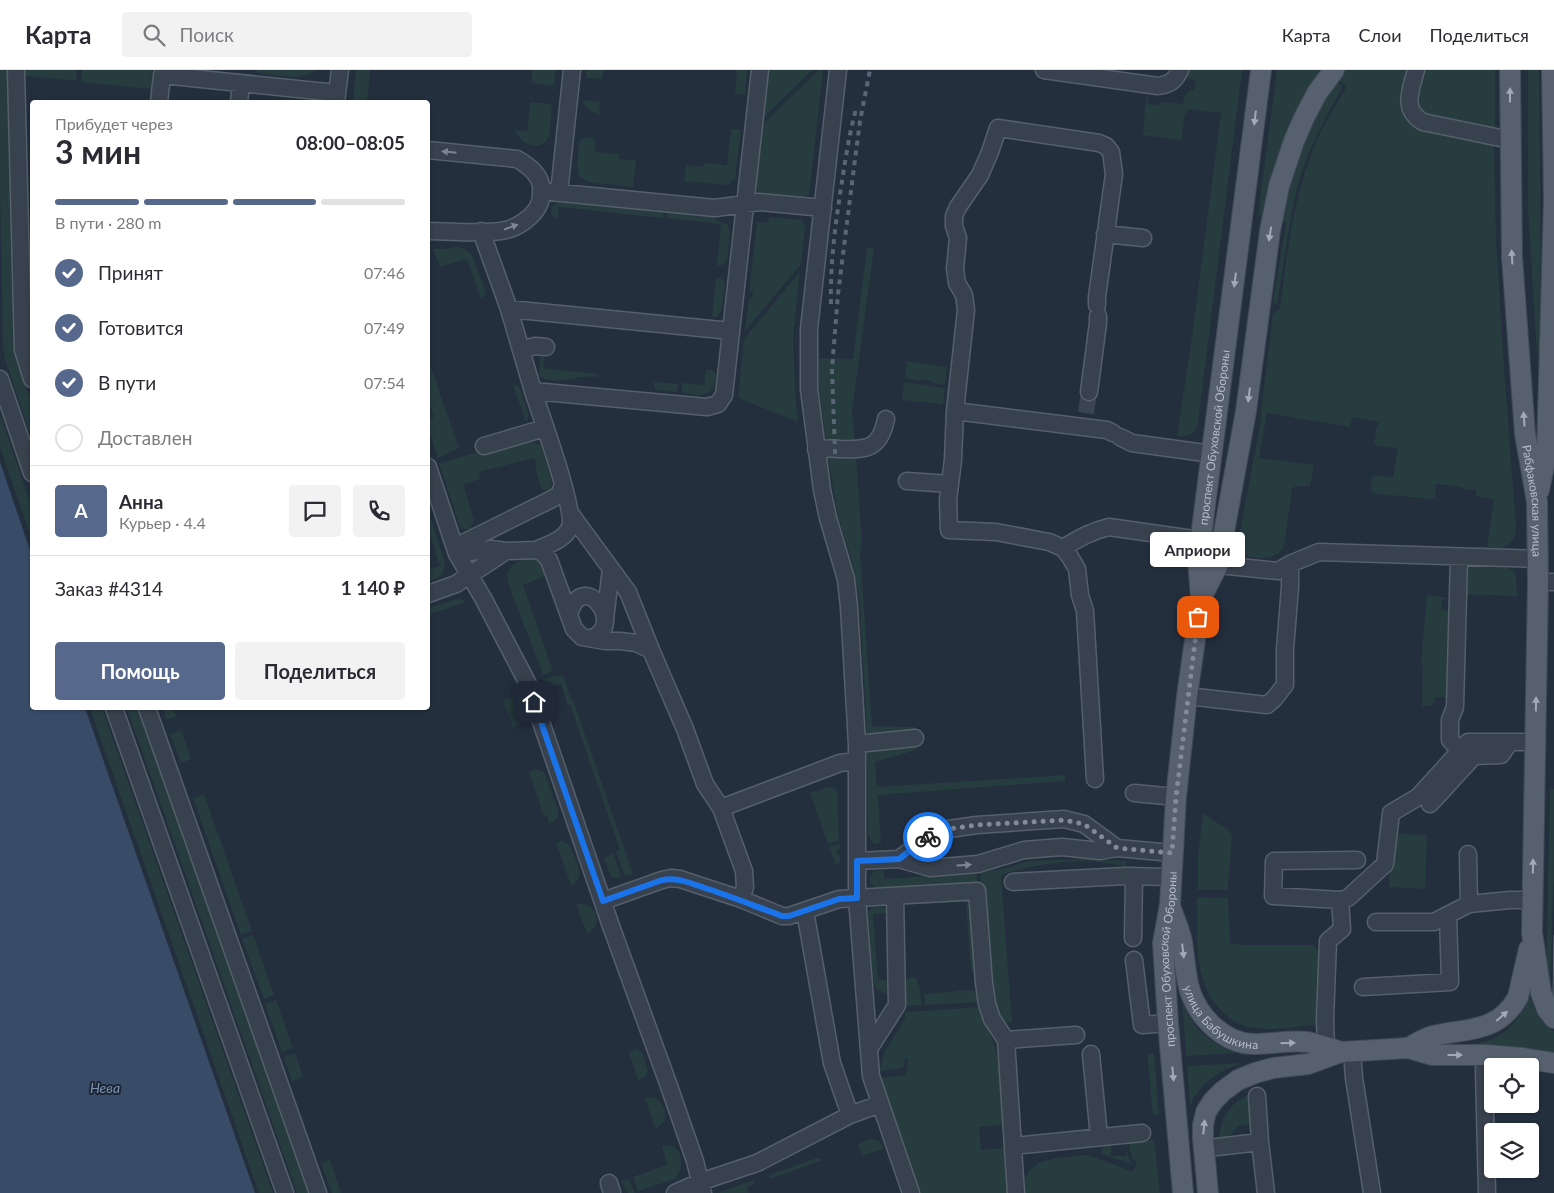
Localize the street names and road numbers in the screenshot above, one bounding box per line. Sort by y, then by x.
street label: проспект Обуховской Обороны [1195,349,1232,526]
street label: Рабфаковская улица [1520,444,1545,557]
street label: проспект Обуховской Обороны [1155,871,1179,1047]
street label: улица Бабушкина [1181,983,1258,1052]

